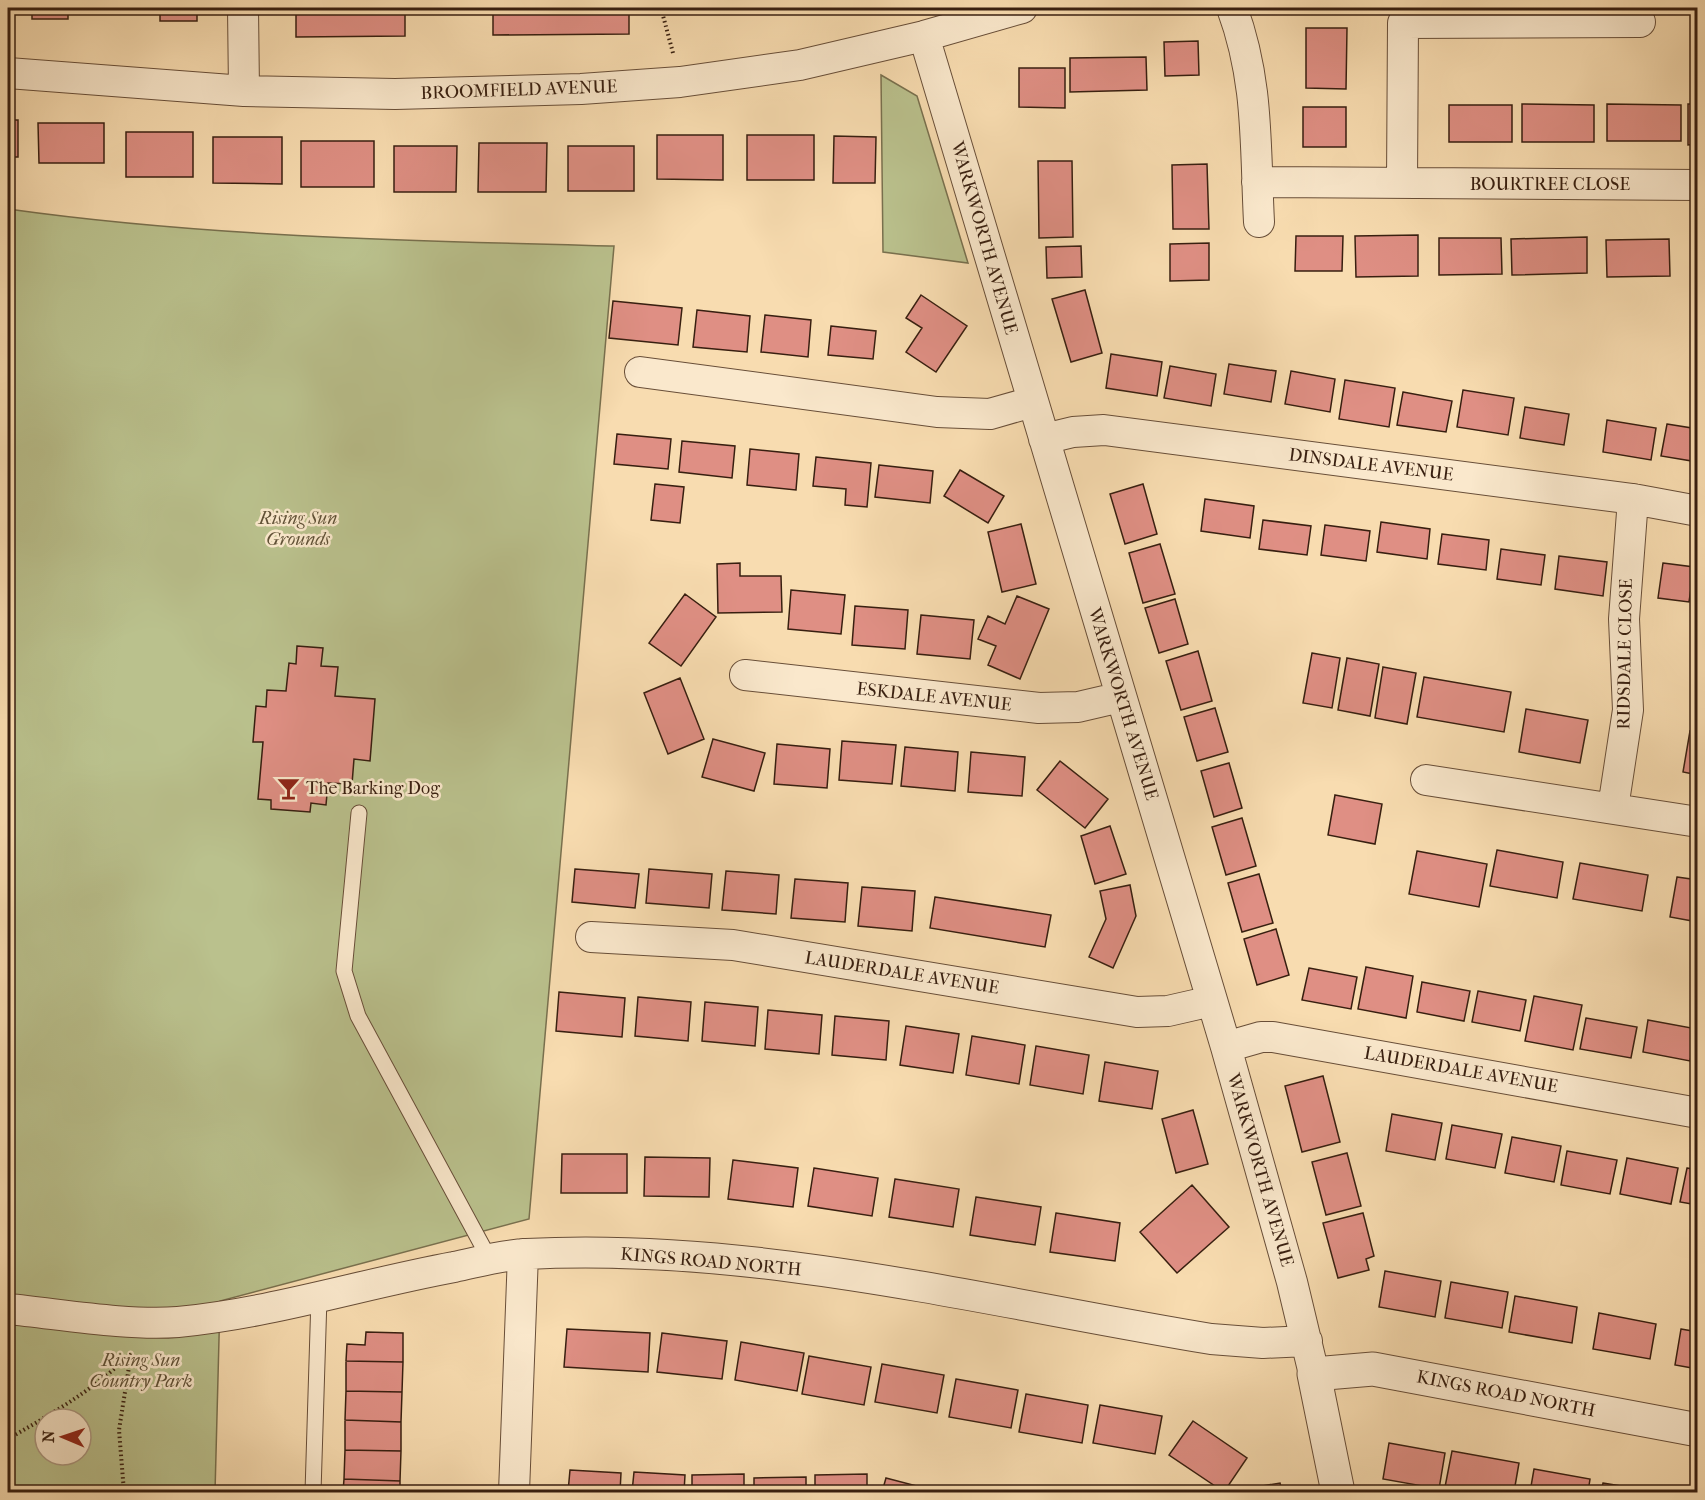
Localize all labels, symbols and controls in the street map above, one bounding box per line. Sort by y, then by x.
street label: BROOMFIELD AVENUE [420,76,618,104]
street label: WARKWORTH AVENUE [946,138,1022,337]
street label: BOURTREE CLOSE [1470,174,1630,195]
street label: DINSDALE AVENUE [1287,444,1455,486]
park label: Rising Sun Grounds [258,508,337,550]
street label: RIDSDALE CLOSE [1613,578,1637,730]
street label: WARKWORTH AVENUE [1083,604,1162,803]
street label: ESKDALE AVENUE [855,678,1013,716]
bar icon: The Barking Dog [275,775,301,801]
place label: The Barking Dog [306,778,440,799]
street label: LAUDERDALE AVENUE [803,947,1001,999]
street label: LAUDERDALE AVENUE [1362,1043,1560,1097]
street label: WARKWORTH AVENUE [1222,1070,1298,1269]
street label: KINGS ROAD NORTH [620,1244,802,1280]
park label: Rising Sun Country Park [90,1350,192,1392]
street label: KINGS ROAD NORTH [1415,1366,1597,1422]
north arrow [33,1407,93,1467]
text: N [39,1429,58,1443]

